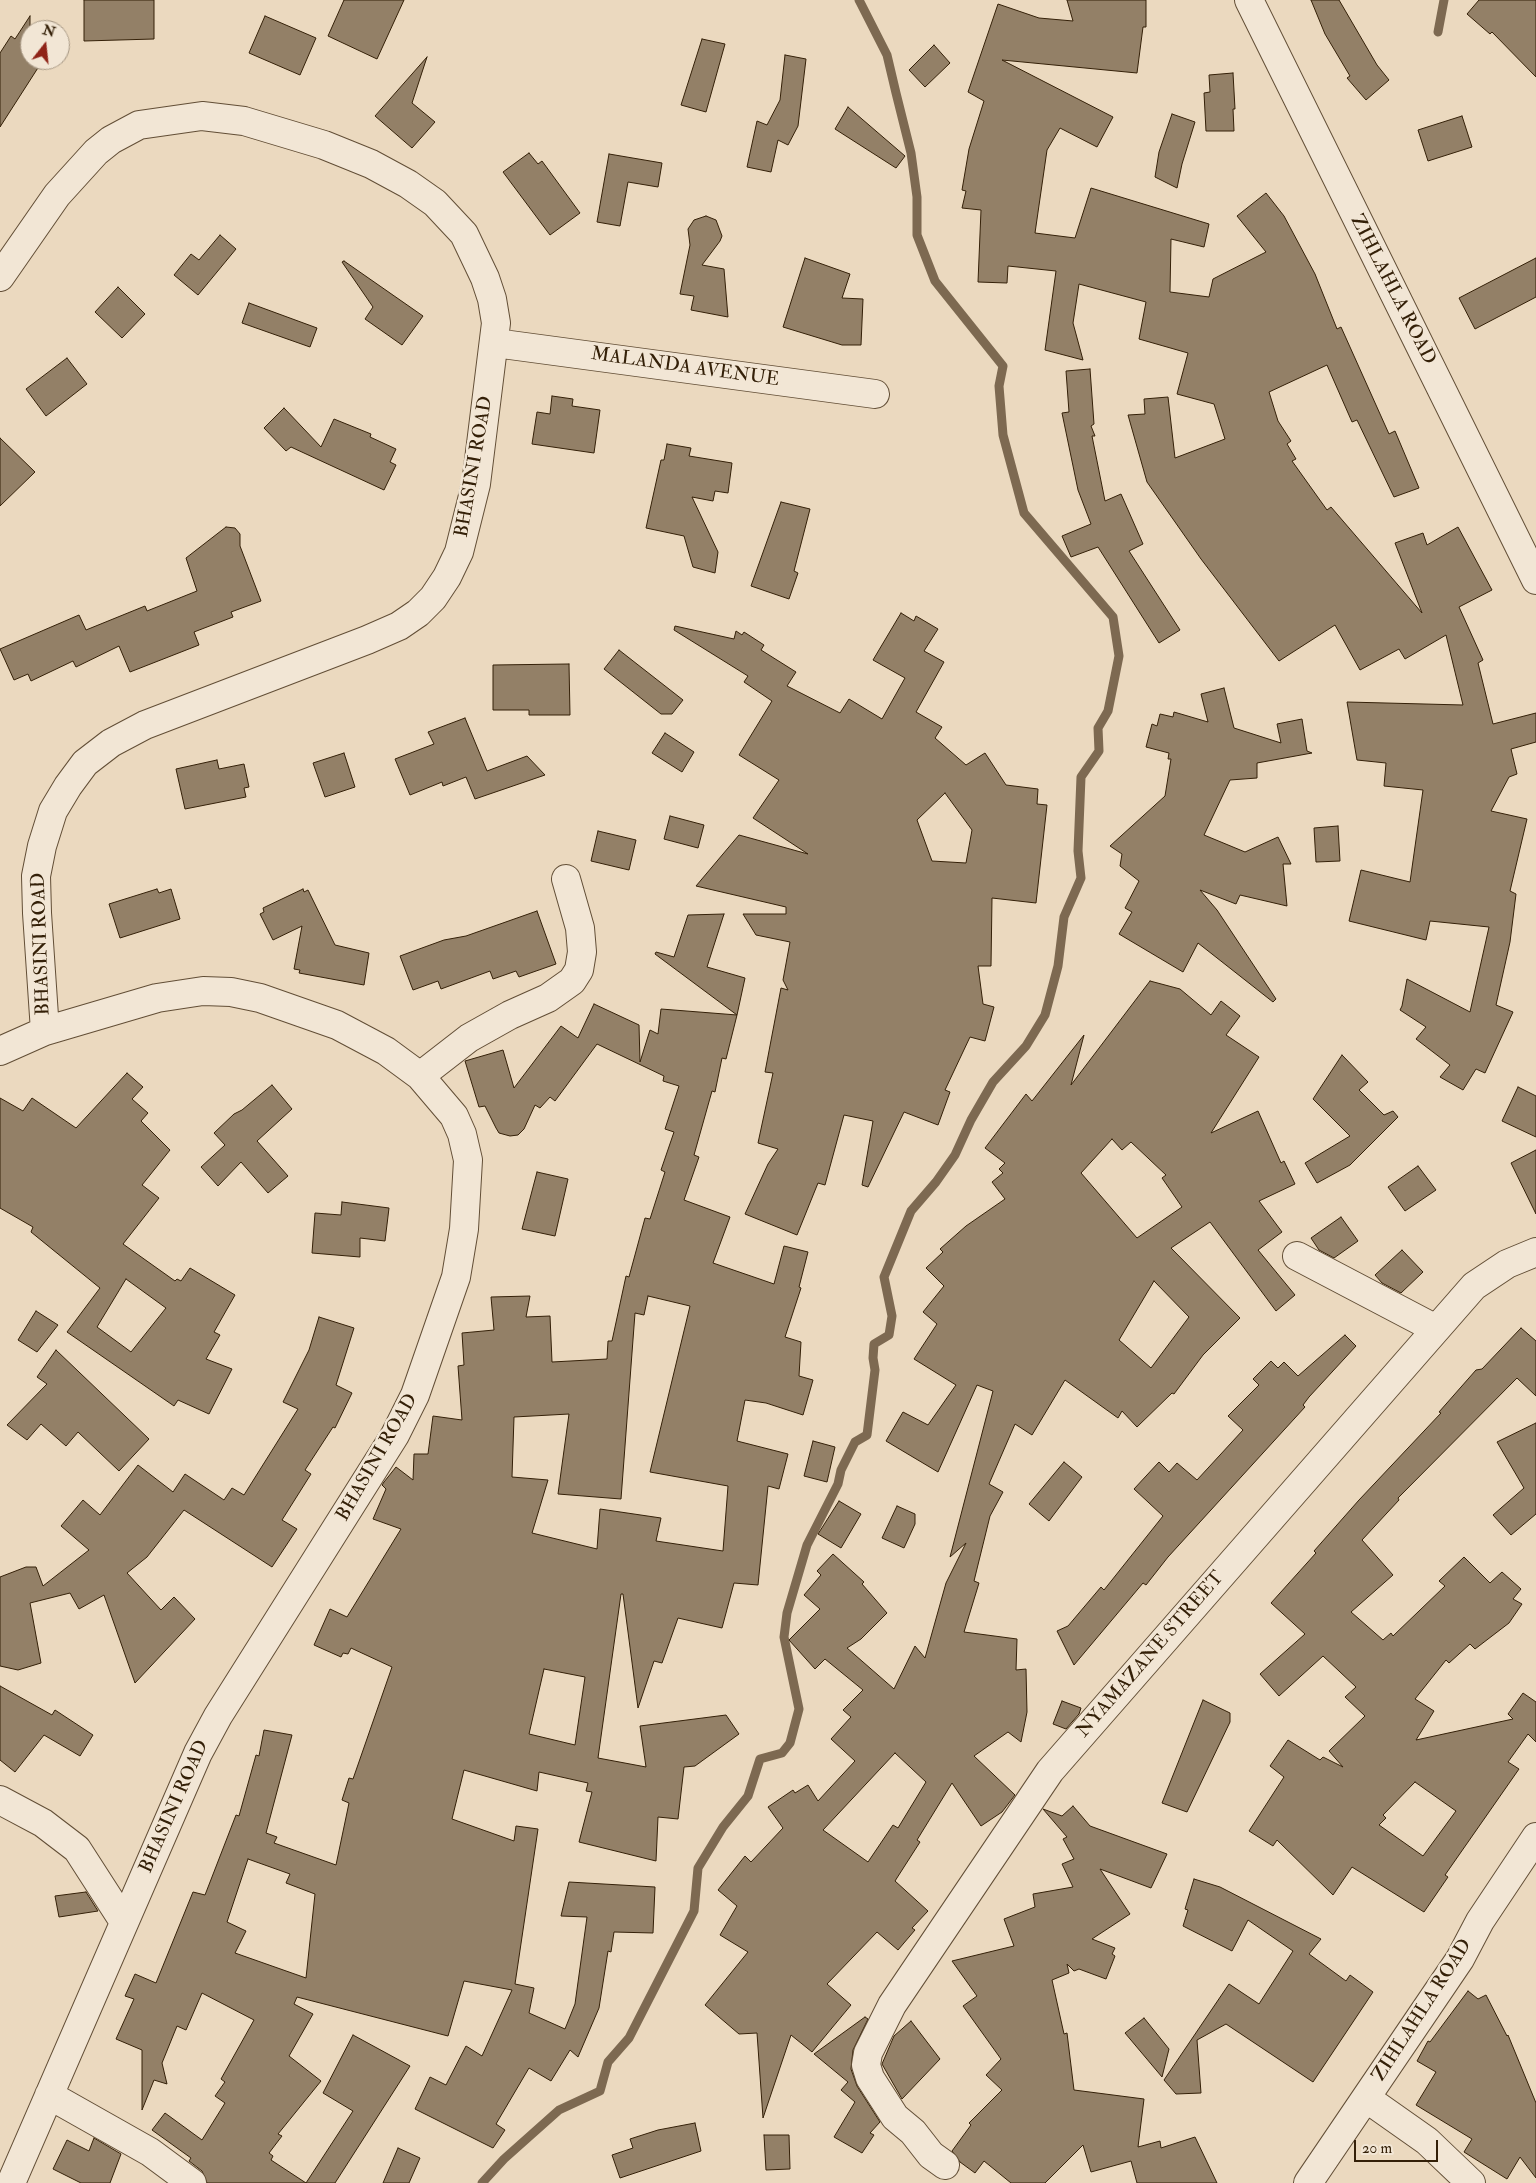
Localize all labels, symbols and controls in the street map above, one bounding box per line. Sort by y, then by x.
north arrow [20,20,70,70]
text: N [41,21,57,41]
street label: ZIHLAHLA ROAD [1344,211,1440,369]
street label: MALANDA AVENUE [590,344,780,392]
street label: BHASINI ROAD [451,395,499,539]
street label: BHASINI ROAD [28,872,56,1016]
street label: BHASINI ROAD [332,1390,424,1526]
street label: NYAMAZANE STREET [1072,1567,1230,1743]
street label: BHASINI ROAD [136,1737,214,1877]
street label: ZIHLAHLA ROAD [1368,1935,1478,2087]
scale bar [1356,2130,1440,2162]
text: 20 m [1362,2139,1392,2158]

